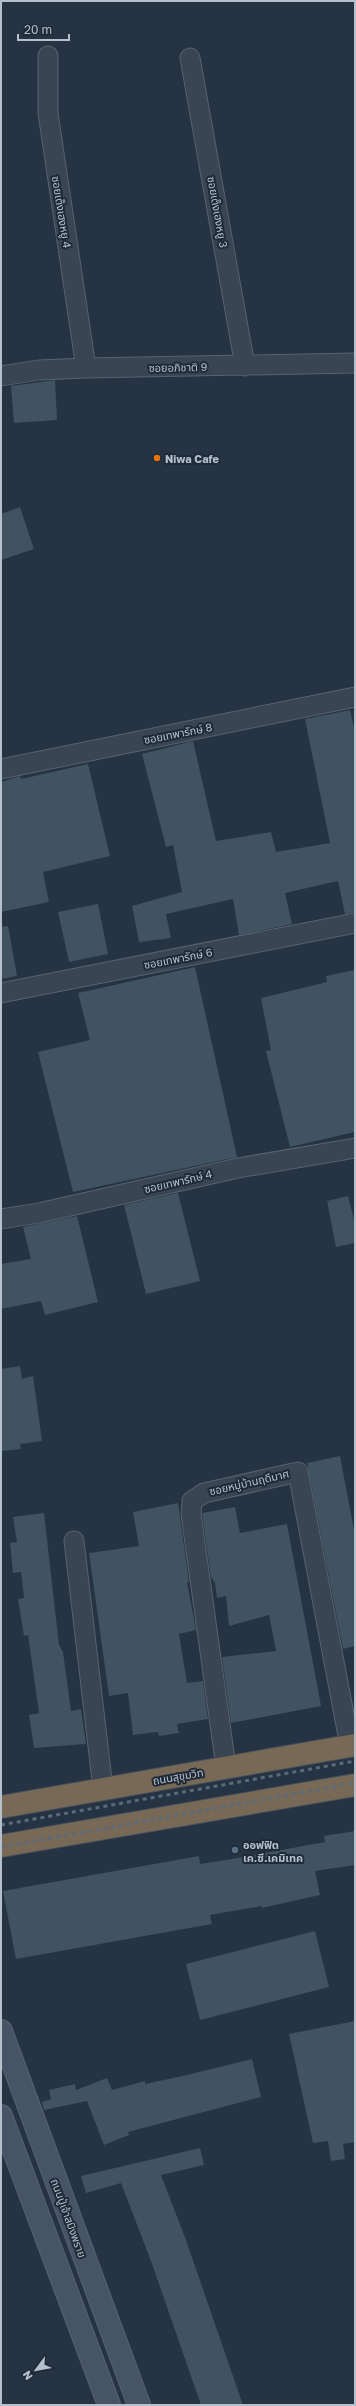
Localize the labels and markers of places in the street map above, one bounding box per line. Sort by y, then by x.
place label: Niwa Cafe [165,452,220,465]
marker: Niwa Cafe [152,453,162,463]
place label: ออฟฟิต เค.ซี.เคมิเทค [243,1838,303,1864]
marker: ออฟฟิต เค.ซี.เคมิเทค [230,1845,240,1855]

